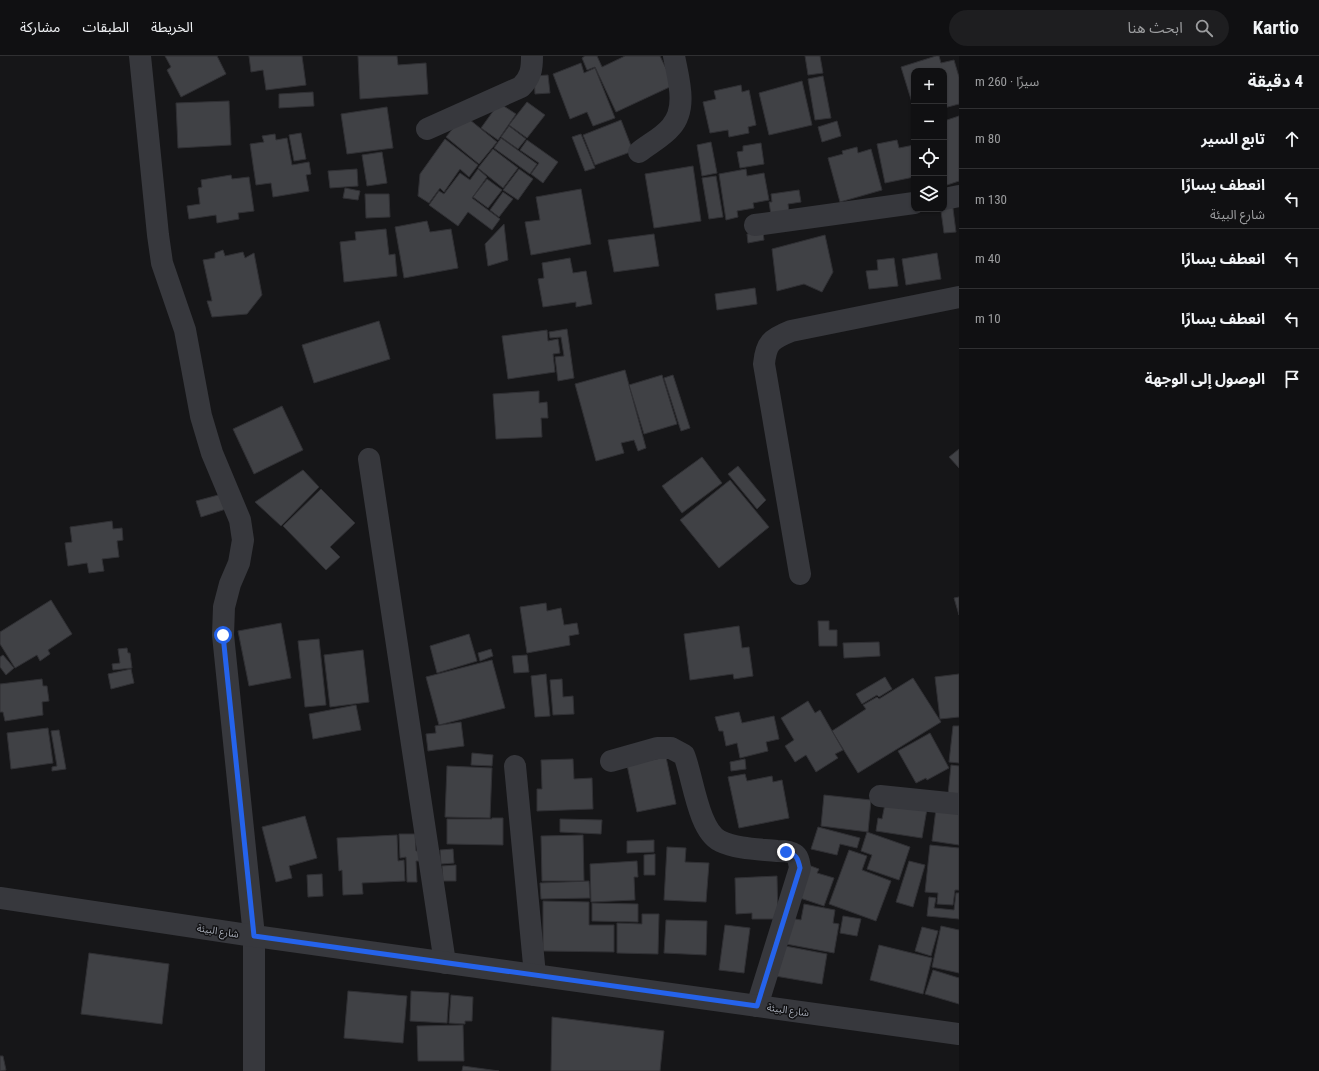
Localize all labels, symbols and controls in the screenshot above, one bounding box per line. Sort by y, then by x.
search box [949,10,1229,46]
text: Kartio [1253,16,1299,39]
icon: search [1193,17,1215,39]
text: مشاركة [20,19,60,35]
text: الطبقات [82,19,129,35]
text: الخريطة [151,19,193,35]
text: ابحث هنا [1128,19,1183,37]
map controls [911,68,947,212]
button: + [911,68,947,104]
text: 4 دقيقة [1248,71,1303,91]
text: سيرًا · 260 m [975,74,1039,89]
button: − [911,104,947,140]
icon: ahead [1281,128,1303,150]
text: تابع السير [1201,130,1265,148]
text: 80 m [975,131,1001,146]
button: locate [911,140,947,176]
button: layers [911,176,947,212]
text: انعطف يسارًا [1181,176,1265,194]
icon: left [1281,188,1303,210]
text: 130 m [975,192,1007,207]
text: شارع البيئة [1210,207,1265,222]
icon: left [1281,248,1303,270]
text: انعطف يسارًا [1181,250,1265,268]
text: 40 m [975,251,1001,266]
icon: left [1281,308,1303,330]
text: انعطف يسارًا [1181,310,1265,328]
text: 10 m [975,311,1001,326]
icon: arrive [1281,368,1303,390]
text: الوصول إلى الوجهة [1145,370,1265,388]
route start [214,626,232,644]
route end [777,843,795,861]
street label: شارع البيئة [196,922,240,942]
street label: شارع البيئة [766,1002,810,1020]

